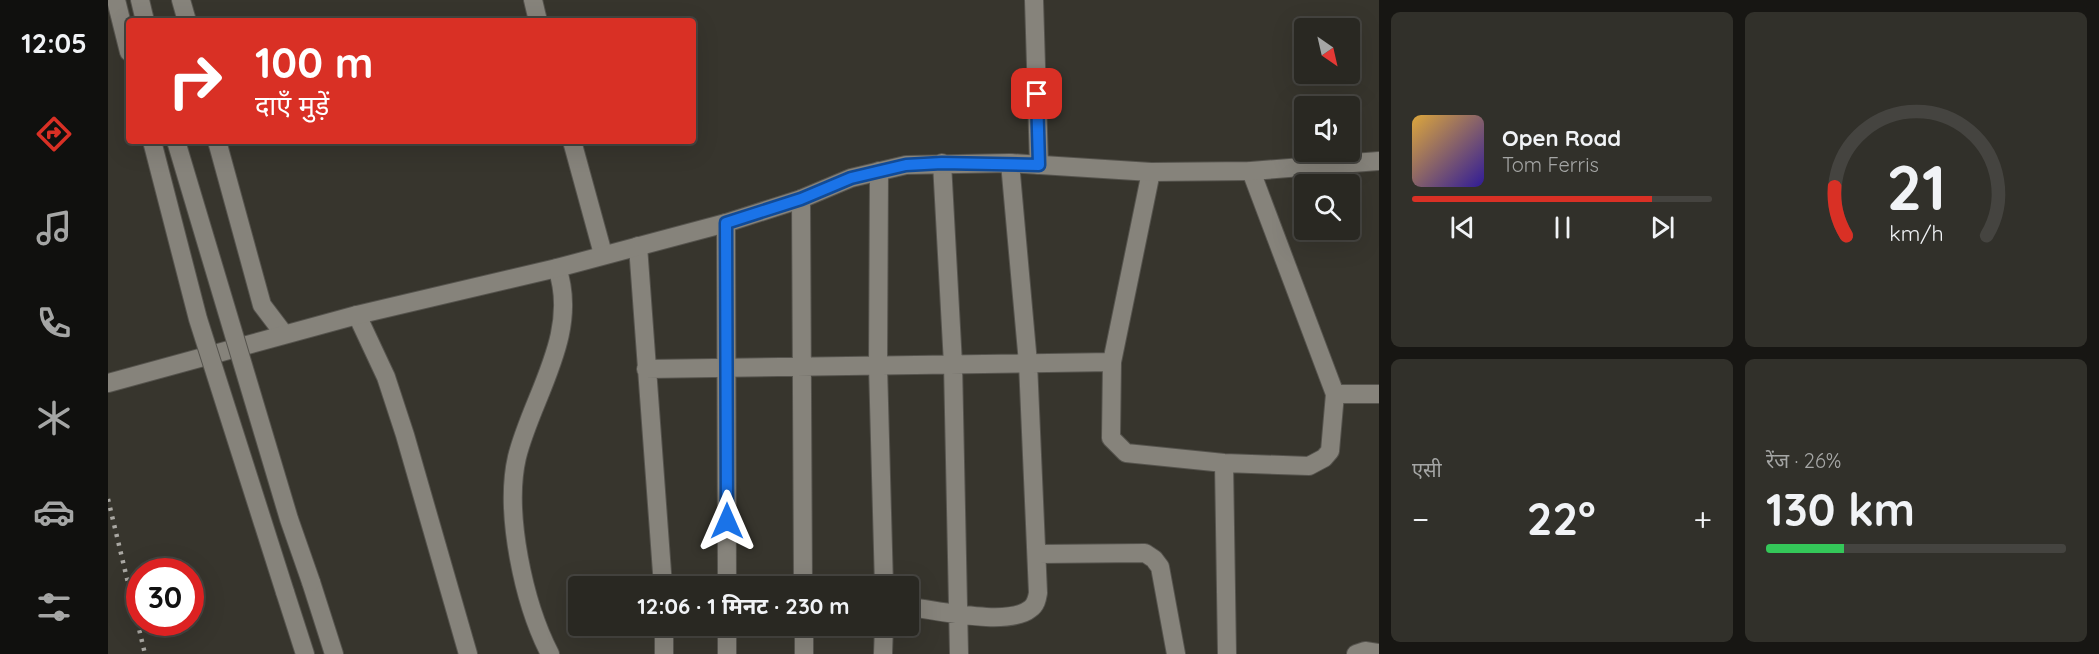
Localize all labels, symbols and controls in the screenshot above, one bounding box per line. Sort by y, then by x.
north arrow [1294,18,1360,84]
map controls [1294,18,1360,240]
text: 12:05 [21,26,87,60]
text: 100 m [255,36,373,89]
icon: right [156,42,234,120]
pin [1011,68,1062,119]
icon: arrive [1020,77,1053,110]
text: दाएँ मुड़ें [255,88,329,122]
button: sound [1294,96,1360,162]
icon: directions [33,113,75,155]
text: Open Road [1502,124,1621,152]
text: 21 [1886,149,1946,227]
text: Tom Ferris [1502,152,1599,177]
button: search [1294,174,1360,240]
icon: music [33,207,75,249]
icon: previous [1446,211,1479,244]
icon: pause [1546,211,1579,244]
icon: next [1646,211,1679,244]
text: km/h [1889,221,1943,247]
icon: phone [33,302,75,344]
icon: climate [33,397,75,439]
text: रेंज · 26% [1766,448,1841,473]
text: एसी [1412,457,1442,482]
text: 130 km [1766,481,1915,537]
position arrow [695,489,759,553]
text: 22° [1527,490,1596,546]
icon: car [33,491,75,533]
text: − [1412,498,1429,539]
text: + [1693,498,1712,539]
speed limit sign: 30 [126,558,204,636]
icon: filters [33,586,75,628]
text: 12:06 · 1 मिनट · 230 m [637,592,850,620]

